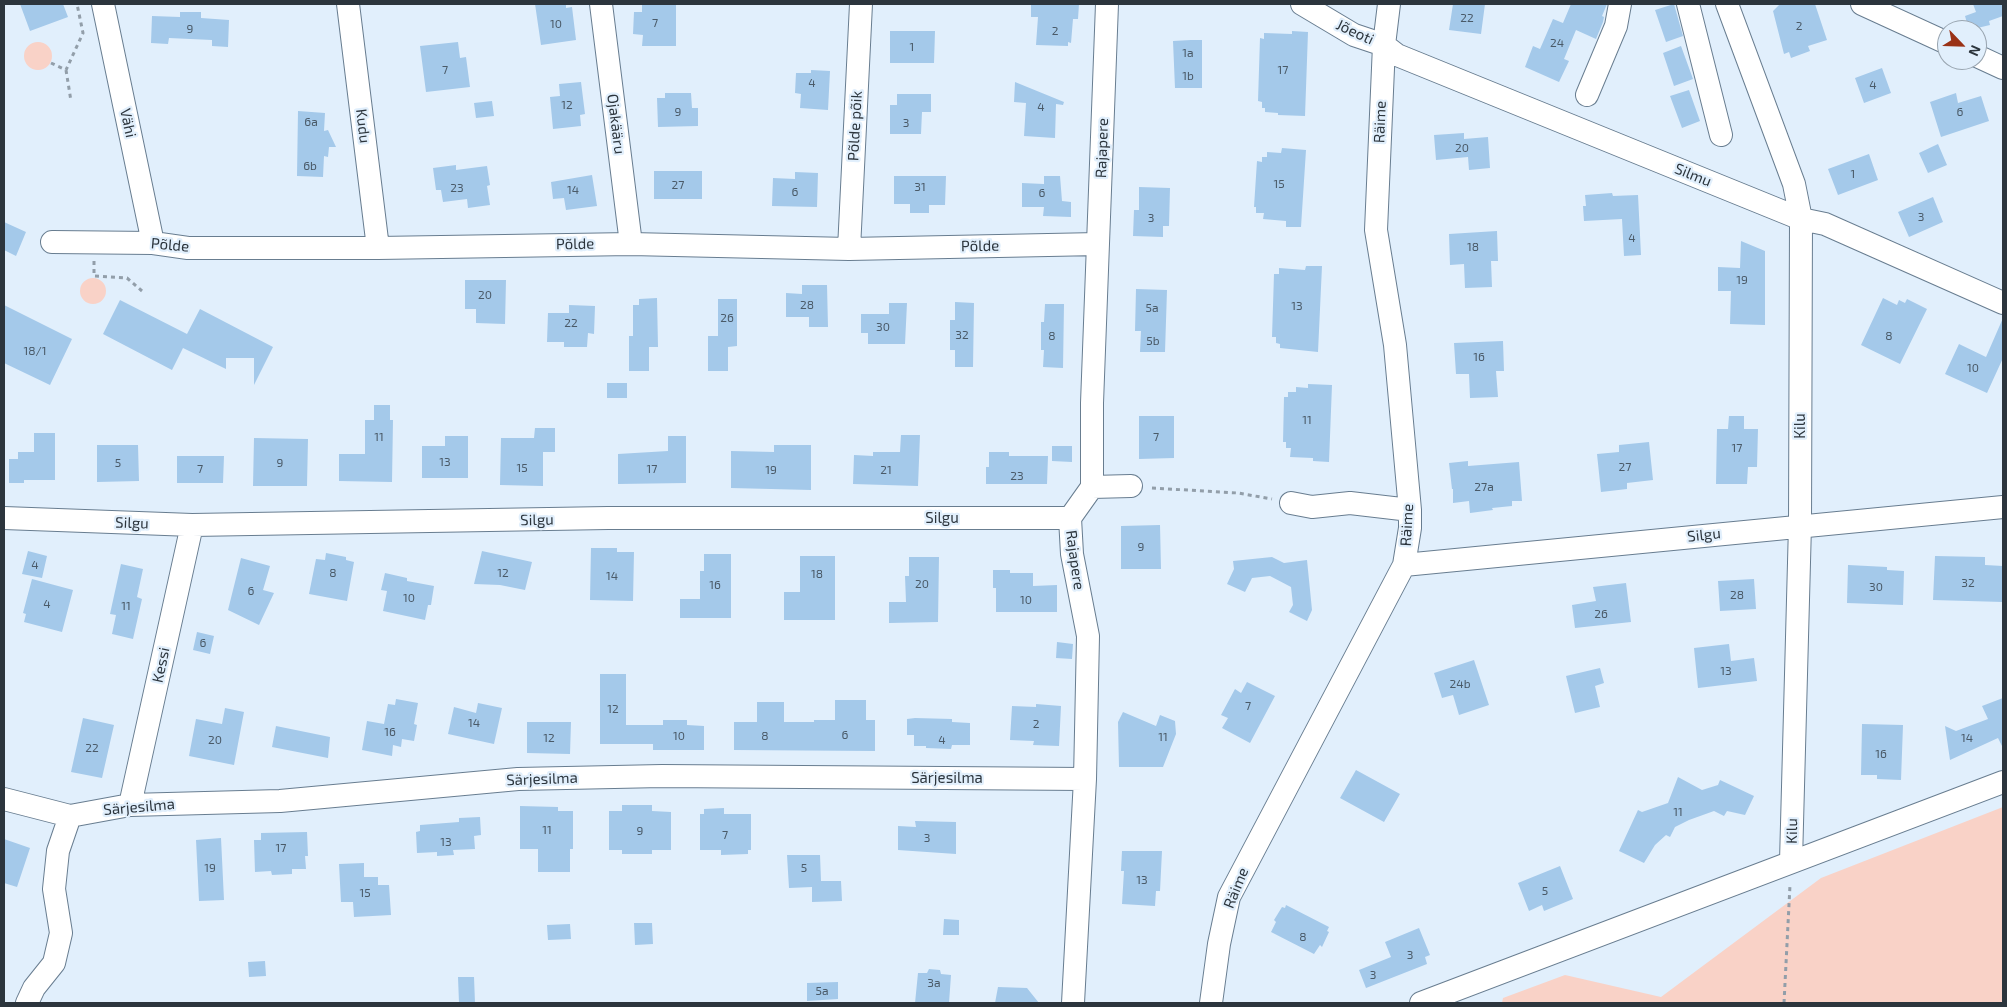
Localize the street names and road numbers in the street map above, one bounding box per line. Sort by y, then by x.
street label: Jõeoti [1333,15,1377,49]
street label: Põlde põik [844,90,866,162]
street label: Ojakääru [603,93,629,155]
street label: Räime [1370,100,1390,144]
street label: Vähi [116,107,140,139]
street label: Kudu [352,108,374,144]
street label: Rajapere [1092,118,1112,178]
street label: Silmu [1672,159,1714,191]
street label: Põlde [150,234,190,256]
street label: Põlde [556,235,594,253]
street label: Põlde [961,237,999,255]
street label: Kilu [1791,413,1809,439]
street label: Räime [1397,503,1417,547]
street label: Silgu [925,509,959,527]
street label: Silgu [520,511,554,529]
street label: Silgu [115,513,149,533]
street label: Silgu [1686,524,1722,546]
street label: Rajapere [1062,529,1088,591]
street label: Kessi [148,646,174,684]
street label: Särjesilma [506,769,578,789]
street label: Särjesilma [911,769,983,787]
street label: Särjesilma [103,795,175,819]
street label: Kilu [1783,818,1801,844]
street label: Räime [1220,865,1252,911]

